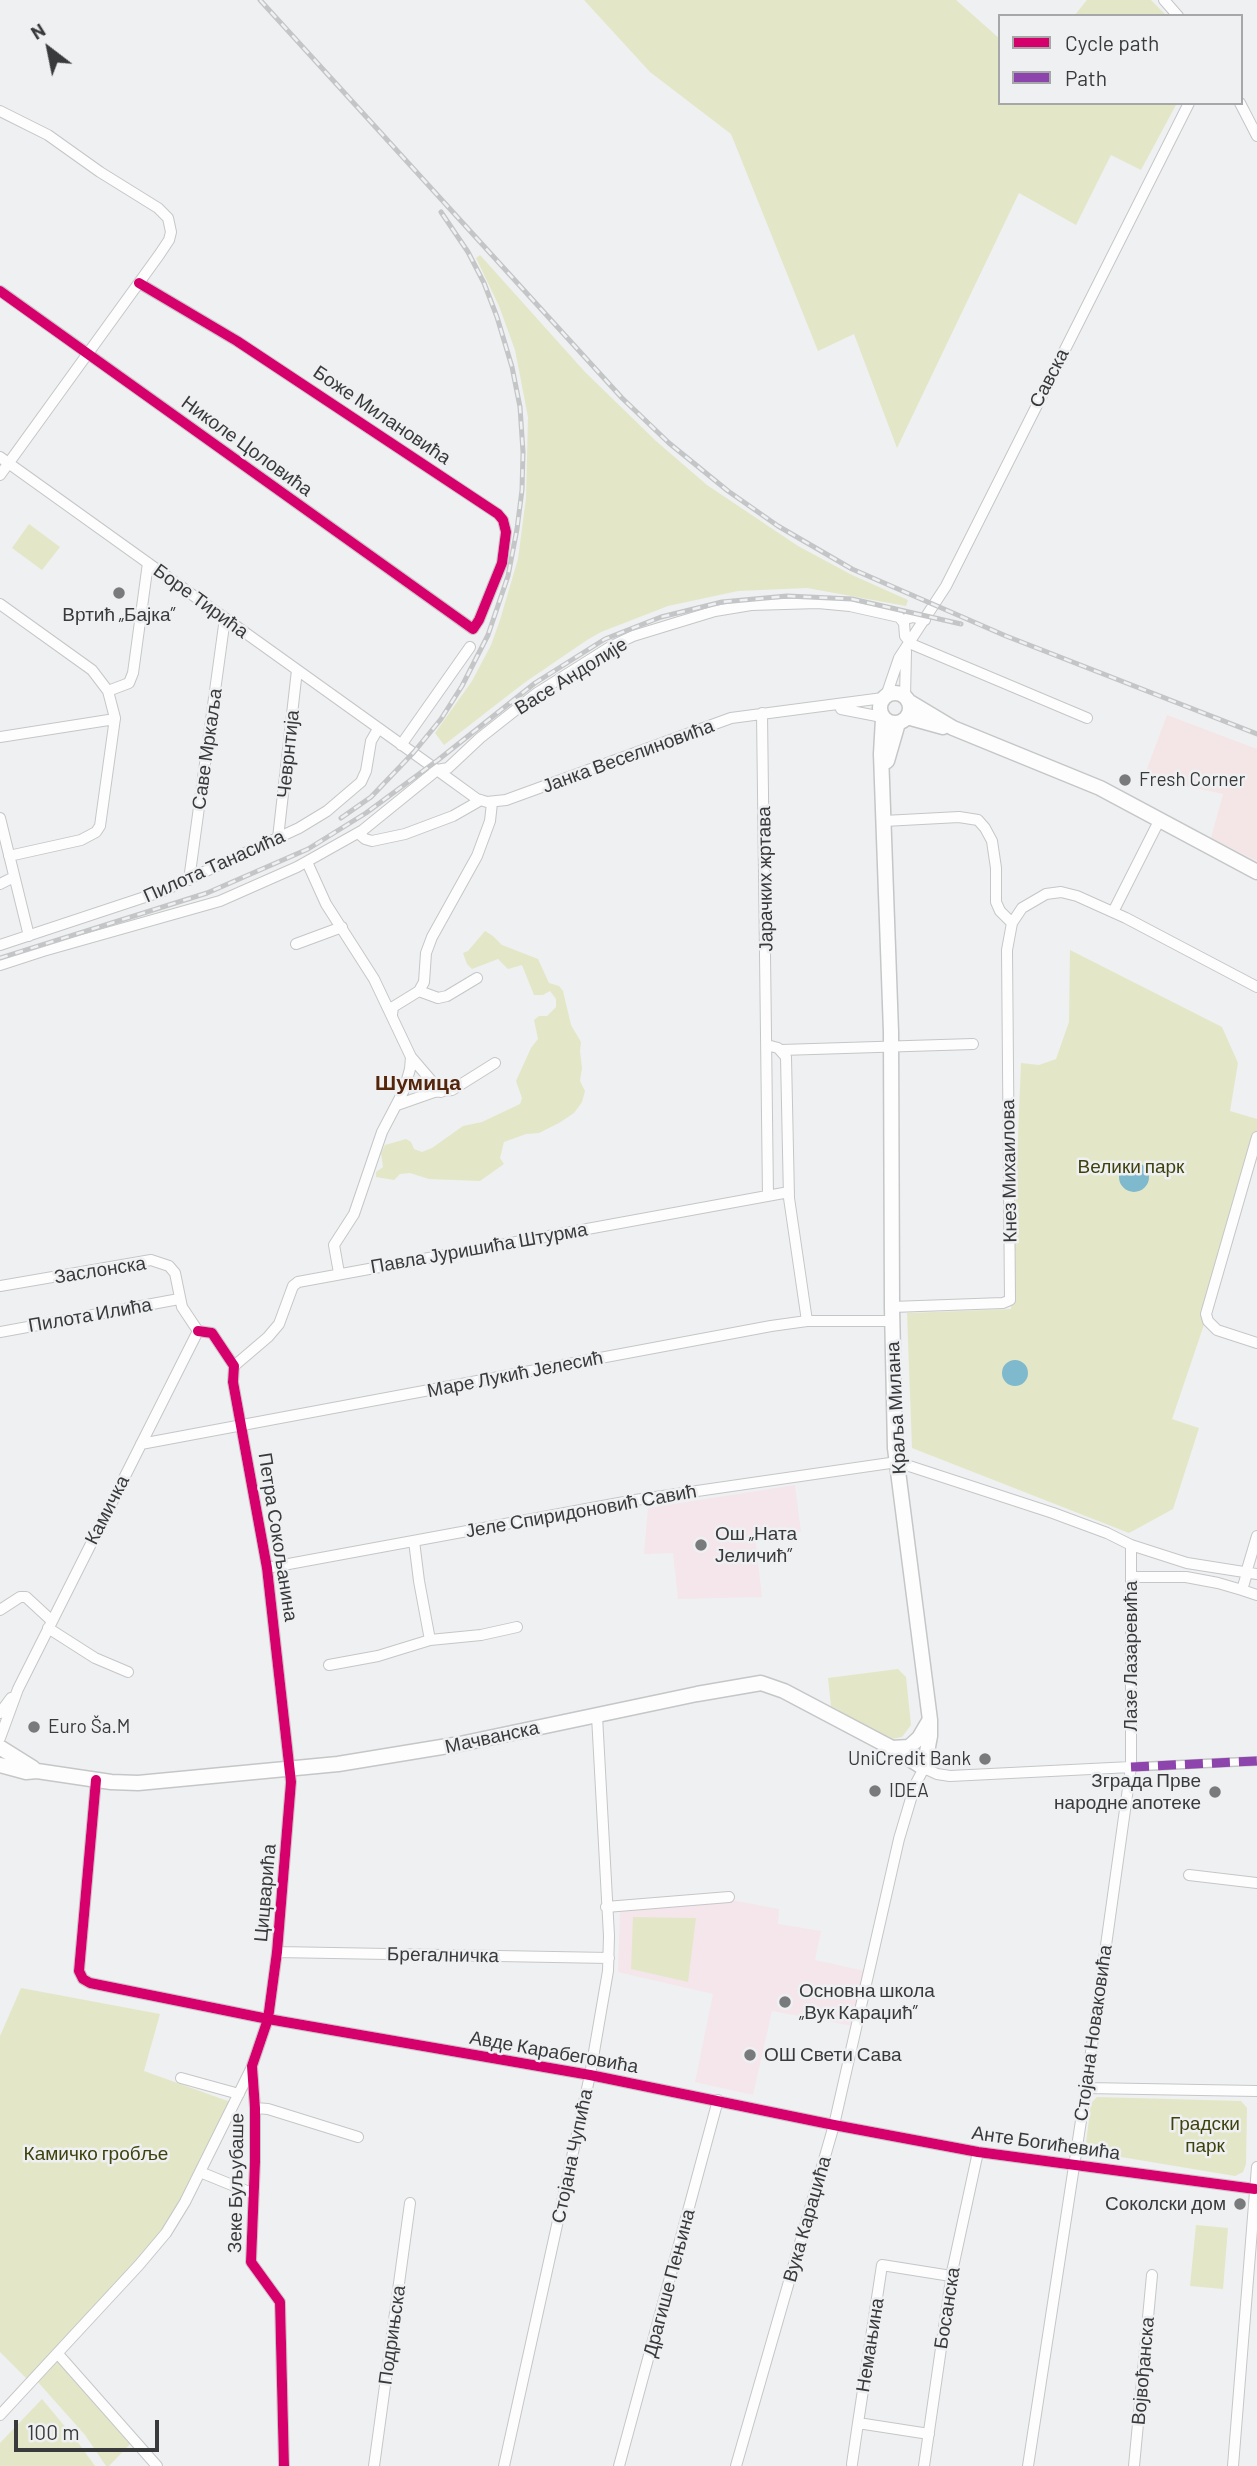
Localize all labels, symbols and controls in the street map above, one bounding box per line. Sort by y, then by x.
north arrow [14,14,84,84]
legend [998,14,1243,105]
text: N [26,18,49,44]
text: Cycle path [1065,30,1159,55]
text: Path [1065,65,1107,90]
street label: Савска [1025,345,1073,411]
street label: Боже Милановића [309,361,455,469]
street label: Николе Цоловића [177,391,317,501]
street label: Боре Тирића [149,559,253,643]
marker: Вртић „Бајка” [111,585,127,601]
place label: Вртић „Бајка” [62,604,176,626]
street label: Васе Андолије [511,632,631,720]
street label: Саве Мркаља [187,687,227,811]
street label: Чеврнтија [272,709,304,799]
street label: Јанка Веселиновића [539,714,717,798]
place label: Fresh Corner [1139,769,1245,791]
marker: Fresh Corner [1117,772,1133,788]
street label: Јарачких жртава [752,806,778,952]
street label: Пилота Танасића [140,825,288,907]
district label: Шумица [375,1070,461,1096]
street label: Кнез Михаилова [996,1099,1022,1243]
park label: Велики парк [1078,1156,1184,1178]
street label: Павла Јуришића Штурма [369,1218,589,1278]
street label: Заслонска [52,1251,148,1289]
street label: Пилота Илића [26,1293,154,1337]
street label: Краља Милана [881,1341,911,1475]
street label: Маре Лукић Јелесић [425,1346,605,1402]
street label: Петра Сокољанина [253,1451,303,1623]
street label: Камичка [80,1472,134,1548]
street label: Јеле Спиридоновић Савић [464,1479,698,1543]
place label: Ош „Ната Јеличић” [715,1523,797,1567]
marker: Ош „Ната Јеличић” [693,1537,709,1553]
street label: Лазе Лазаревића [1120,1581,1142,1731]
place label: Euro Ša.M [48,1716,130,1738]
street label: Мачванска [443,1716,541,1758]
marker: Euro Ša.M [26,1719,42,1735]
place label: UniCredit Bank [848,1748,971,1770]
marker: UniCredit Bank [977,1751,993,1767]
place label: Зграда Прве народне апотеке [1054,1770,1201,1814]
place label: IDEA [889,1780,929,1802]
marker: IDEA [867,1783,883,1799]
marker: Зграда Прве народне апотеке [1207,1784,1223,1800]
street label: Цицварића [249,1843,281,1943]
street label: Брегалничка [387,1943,499,1967]
street label: Стојана Новаковића [1069,1943,1117,2123]
place label: Основна школа „Вук Караџић” [799,1980,935,2024]
marker: Основна школа „Вук Караџић” [777,1994,793,2010]
street label: Авде Карабеговића [468,2026,640,2078]
place label: ОШ Свети Сава [764,2044,902,2066]
marker: ОШ Свети Сава [742,2047,758,2063]
street label: Стојана Чупића [547,2087,597,2225]
street label: Зеке Буљубаше [223,2113,249,2253]
park label: Градски парк [1170,2113,1240,2157]
street label: Анте Богићевића [970,2121,1122,2165]
park label: Камичко гробље [24,2143,168,2165]
street label: Вука Караџића [778,2153,836,2285]
place label: Соколски дом [1105,2193,1226,2215]
marker: Соколски дом [1232,2196,1248,2212]
street label: Драгише Пењина [638,2206,700,2360]
street label: Босанска [929,2266,965,2350]
street label: Подрињска [374,2284,410,2386]
street label: Немањина [851,2296,889,2394]
street label: Војвођанска [1127,2316,1159,2426]
scale bar [18,2406,163,2450]
text: 100 m [27,2419,80,2444]

